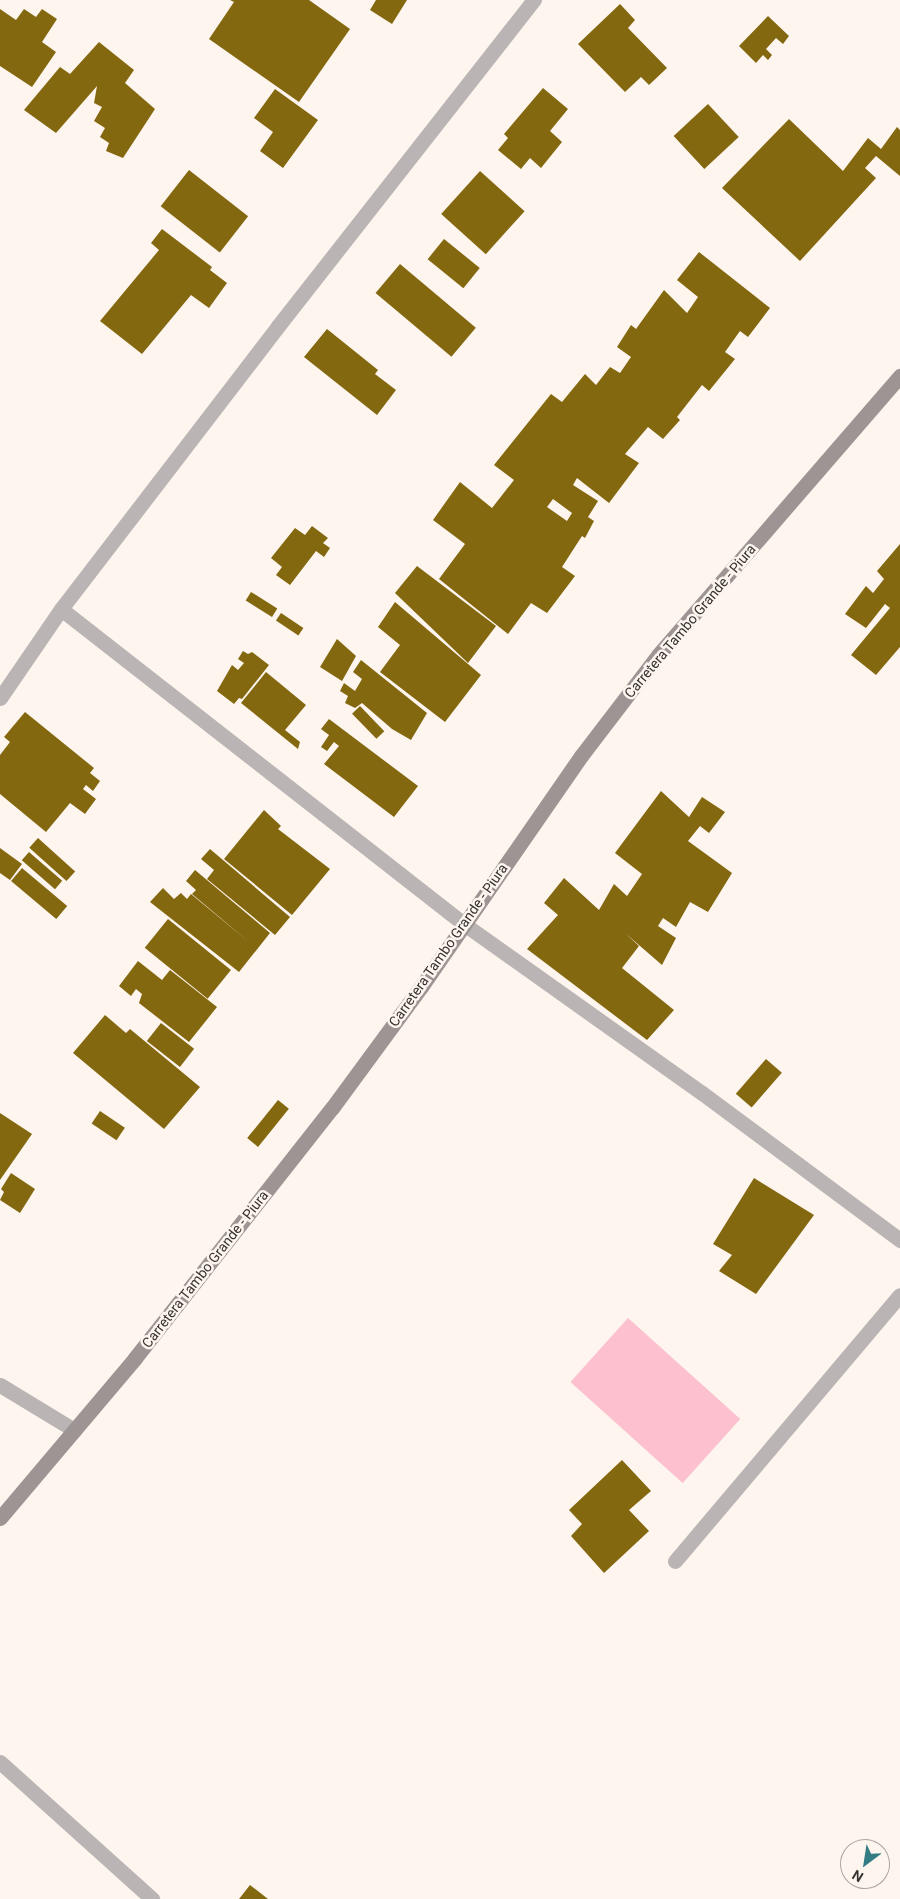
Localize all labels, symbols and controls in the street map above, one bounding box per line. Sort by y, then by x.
street label: Carretera Tambo Grande - Piura [621,541,759,701]
street label: Carretera Tambo Grande - Piura [385,860,511,1030]
street label: Carretera Tambo Grande - Piura [138,1187,272,1351]
north arrow [840,1839,890,1889]
text: N [849,1867,866,1885]

